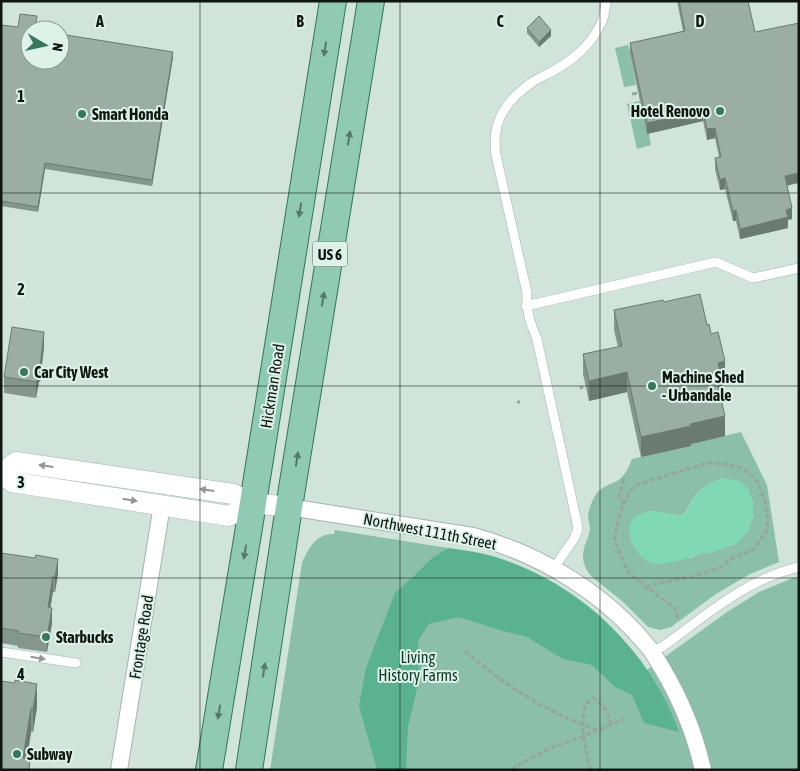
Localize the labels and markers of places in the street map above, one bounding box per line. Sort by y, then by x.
place label: Hotel Renovo [631,102,710,120]
place label: Smart Honda [92,105,169,123]
marker: Hotel Renovo [714,105,726,117]
marker: Smart Honda [76,108,88,120]
place label: Car City West [34,363,109,381]
marker: Car City West [18,366,30,378]
place label: Machine Shed - Urbandale [662,368,744,404]
marker: Machine Shed - Urbandale [646,380,658,392]
place label: Starbucks [56,628,114,646]
marker: Starbucks [40,631,52,643]
place label: Subway [27,745,73,763]
marker: Subway [11,748,23,760]

